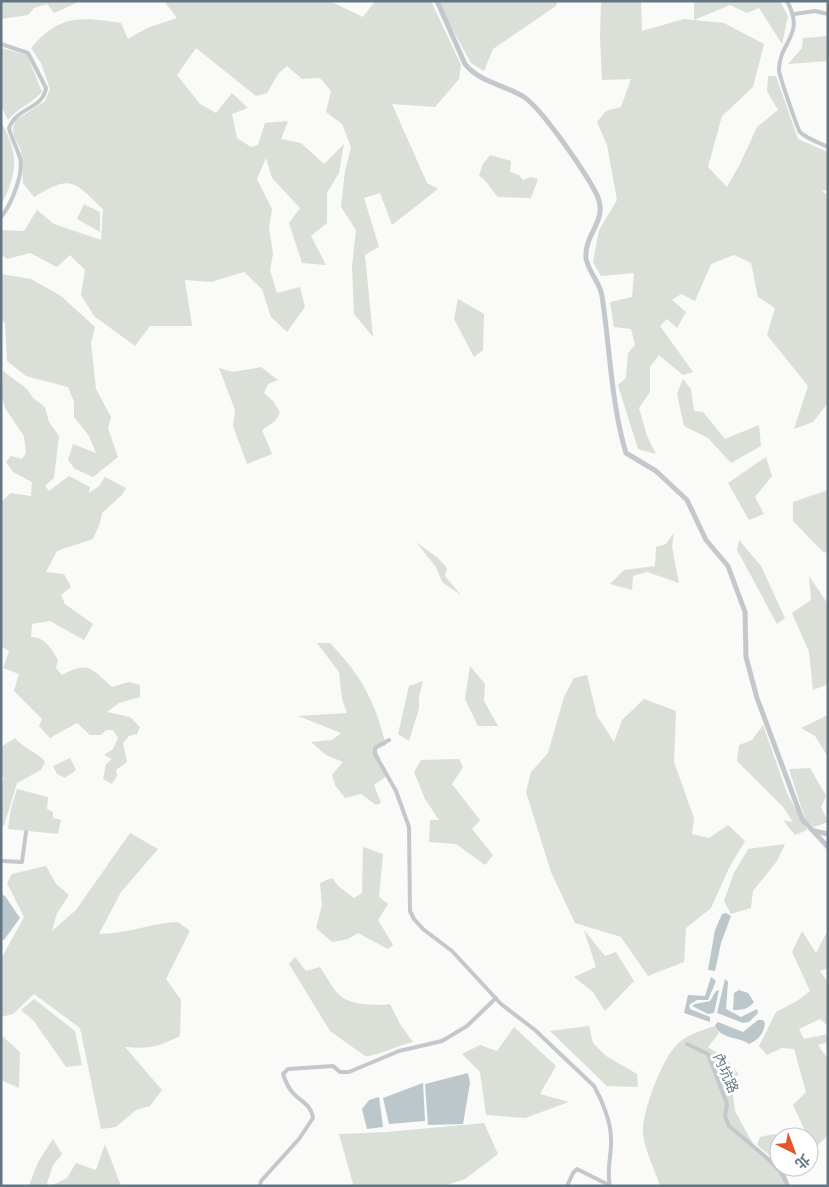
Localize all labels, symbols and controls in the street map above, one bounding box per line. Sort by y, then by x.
street label: 內坑路 [709,1050,743,1096]
north arrow [769,1127,819,1177]
text: 北 [791,1150,814,1173]

